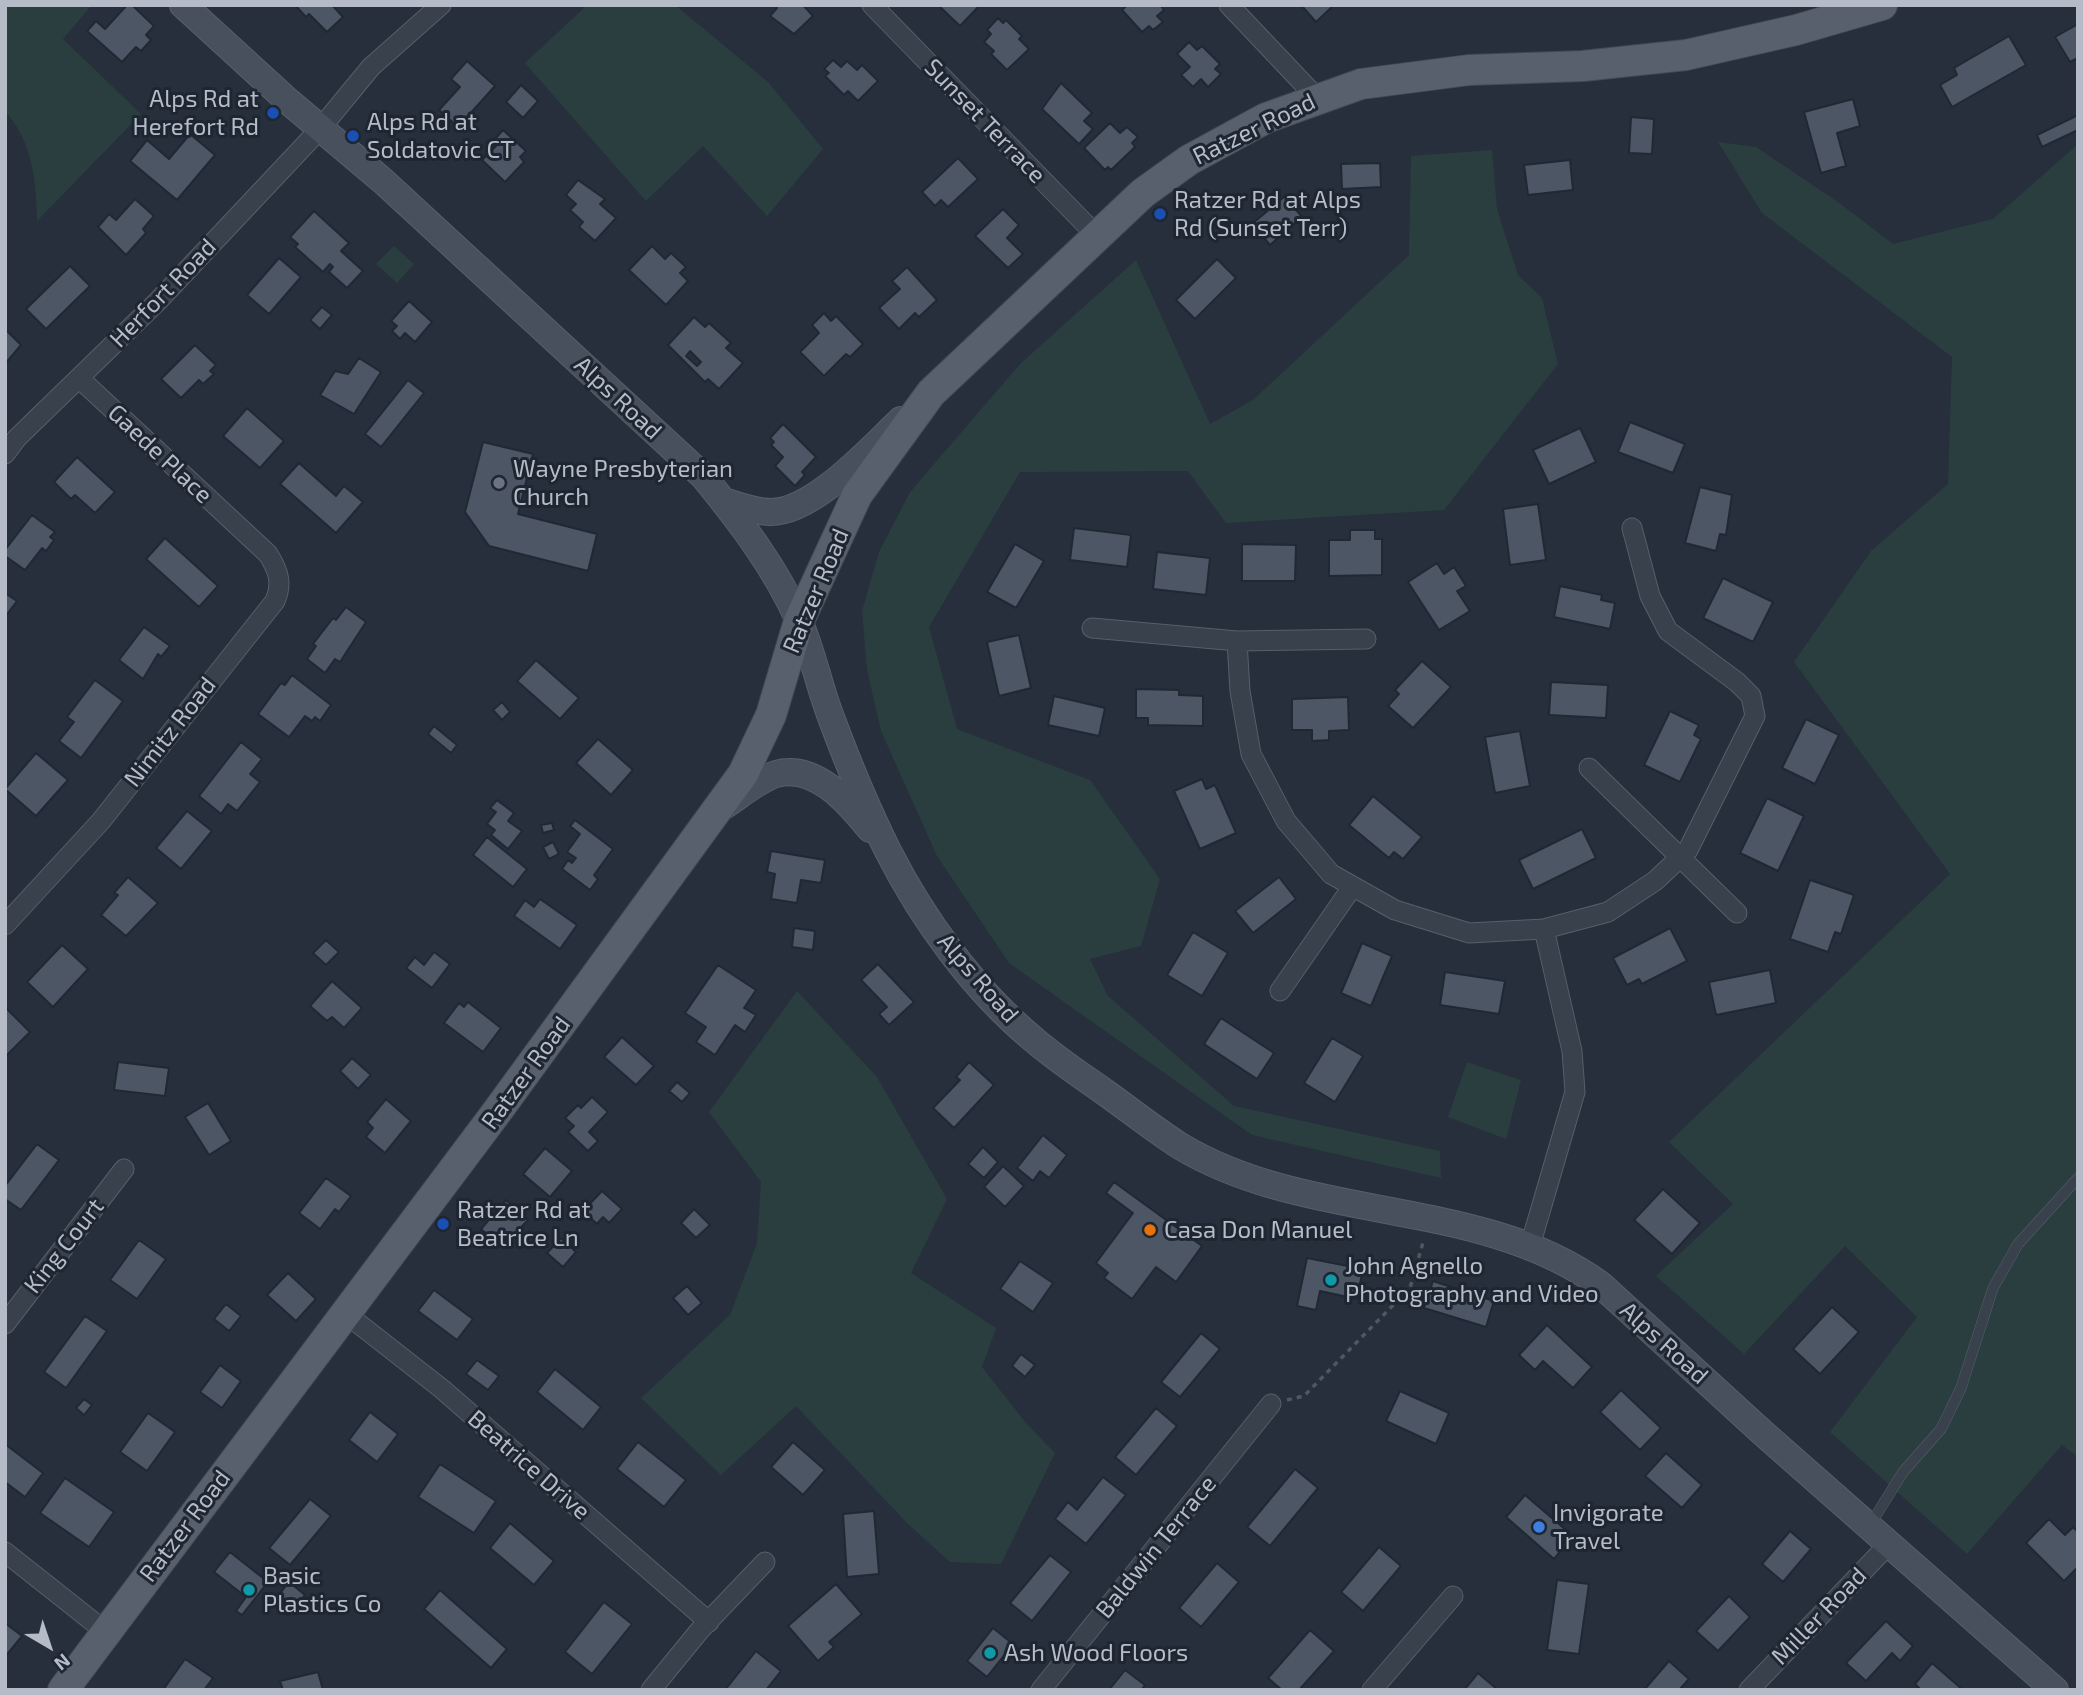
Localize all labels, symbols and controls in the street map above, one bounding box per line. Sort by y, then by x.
street label: Sunset Terrace [918,53,1052,189]
place label: Alps Rd at Herefort Rd [133,85,259,141]
street label: Ratzer Road [1188,87,1320,171]
marker: Alps Rd at Herefort Rd [265,105,281,121]
place label: Alps Rd at Soldatovic CT [367,108,514,164]
marker: Alps Rd at Soldatovic CT [345,128,361,144]
place label: Ratzer Rd at Alps Rd (Sunset Terr) [1174,186,1361,242]
marker: Ratzer Rd at Alps Rd (Sunset Terr) [1152,206,1168,222]
street label: Herfort Road [104,232,222,354]
street label: Alps Road [568,350,668,446]
street label: Gaede Place [102,398,218,510]
place label: Wayne Presbyterian Church [513,455,733,511]
marker: Wayne Presbyterian Church [491,475,507,491]
street label: Ratzer Road [777,524,855,658]
street label: Nimitz Road [118,671,222,793]
street label: Alps Road [931,927,1025,1029]
street label: Ratzer Road [475,1011,577,1135]
street label: King Court [18,1193,110,1299]
place label: Ratzer Rd at Beatrice Ln [457,1196,590,1252]
marker: Ratzer Rd at Beatrice Ln [435,1216,451,1232]
place label: Casa Don Manuel [1164,1216,1352,1244]
marker: Casa Don Manuel [1142,1222,1158,1238]
place label: John Agnello Photography and Video [1345,1252,1599,1308]
marker: John Agnello Photography and Video [1323,1272,1339,1288]
street label: Alps Road [1614,1296,1714,1390]
street label: Beatrice Drive [462,1404,596,1526]
street label: Ratzer Road [134,1464,236,1588]
street label: Baldwin Terrace [1090,1470,1222,1624]
place label: Invigorate Travel [1553,1499,1664,1555]
marker: Invigorate Travel [1531,1519,1547,1535]
street label: Miller Road [1765,1561,1873,1671]
place label: Basic Plastics Co [263,1562,381,1618]
marker: Basic Plastics Co [241,1582,257,1598]
north arrow [14,1611,84,1681]
place label: Ash Wood Floors [1004,1639,1188,1667]
marker: Ash Wood Floors [982,1645,998,1661]
text: N [50,1649,75,1676]

